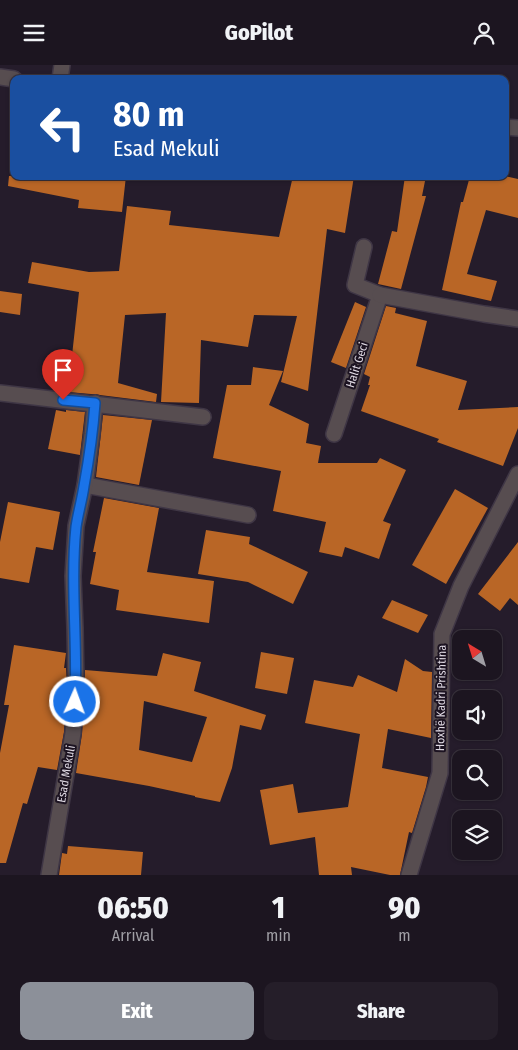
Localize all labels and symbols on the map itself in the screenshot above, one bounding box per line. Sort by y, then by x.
street label: Halit Geci [343,341,371,389]
pin [42,349,84,400]
north arrow [452,630,502,680]
street label: Hoxhë Kadri Prishtina [433,645,449,751]
position arrow [48,675,100,727]
street label: Esad Mekuli [54,744,78,804]

